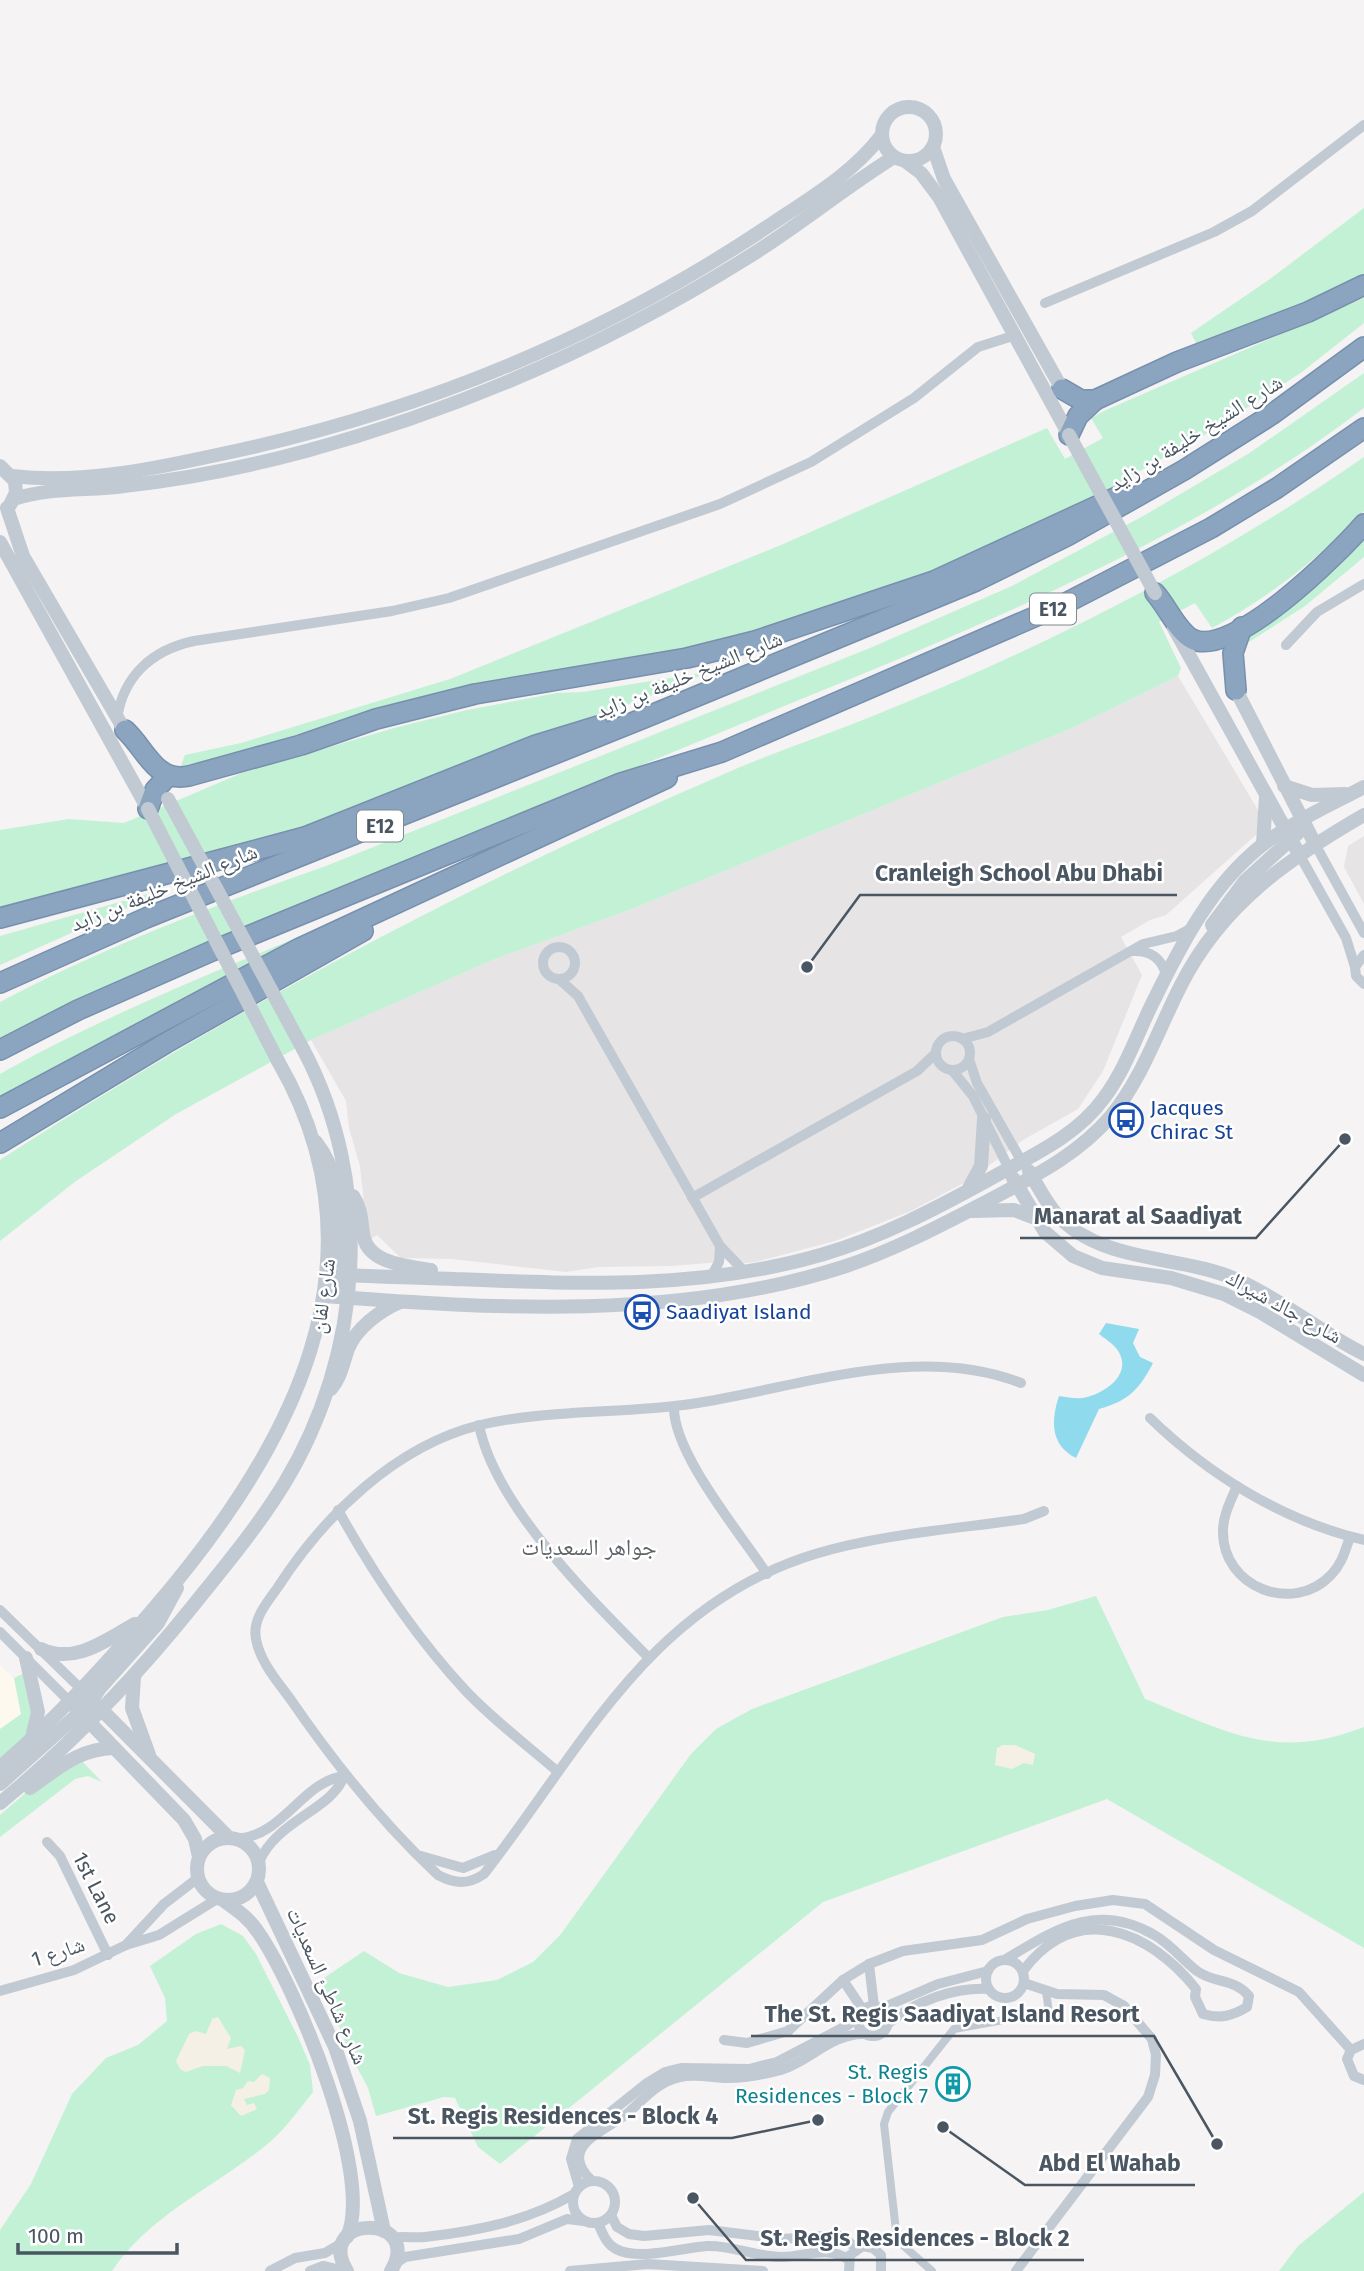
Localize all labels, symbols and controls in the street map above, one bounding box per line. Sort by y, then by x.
street label: شارع الشيخ خليفة بن زايد [1105,369,1287,497]
road number: E12 [1030,594,1076,624]
street label: شارع الشيخ خليفة بن زايد [592,626,786,724]
road number: E12 [357,810,403,842]
street label: شارع الشيخ خليفة بن زايد [67,839,261,937]
callout: Cranleigh School Abu Dhabi [860,851,1177,895]
text: Cranleigh School Abu Dhabi [875,859,1163,887]
place label: Jacques Chirac St [1150,1095,1234,1145]
bus stop icon: Jacques Chirac St [1107,1101,1145,1139]
callout: Manarat al Saadiyat [1020,1194,1256,1238]
text: Manarat al Saadiyat [1034,1202,1243,1230]
street label: شارع لفان [305,1257,341,1335]
street label: شارع جاك شيراك [1222,1265,1346,1349]
bus stop icon: Saadiyat Island [623,1293,661,1331]
place label: Saadiyat Island [666,1299,812,1325]
district label: جواهر السعديات [521,1533,657,1561]
street label: 1st Lane [67,1848,125,1928]
street label: شارع شاطئ السعديات [281,1903,373,2069]
street label: شارع 1 [28,1931,88,1973]
callout: The St. Regis Saadiyat Island Resort [751,1992,1154,2036]
text: The St. Regis Saadiyat Island Resort [764,2000,1141,2028]
place label: St. Regis Residences - Block 7 [735,2059,928,2109]
building icon: St. Regis Residences - Block 7 [934,2065,972,2103]
callout: St. Regis Residences - Block 4 [393,2094,732,2138]
text: St. Regis Residences - Block 4 [408,2102,718,2130]
callout: Abd El Wahab [1025,2141,1195,2185]
text: Abd El Wahab [1038,2149,1181,2177]
scale bar [18,2212,177,2256]
callout: St. Regis Residences - Block 2 [746,2216,1084,2260]
text: 100 m [28,2223,84,2249]
text: St. Regis Residences - Block 2 [760,2224,1070,2252]

